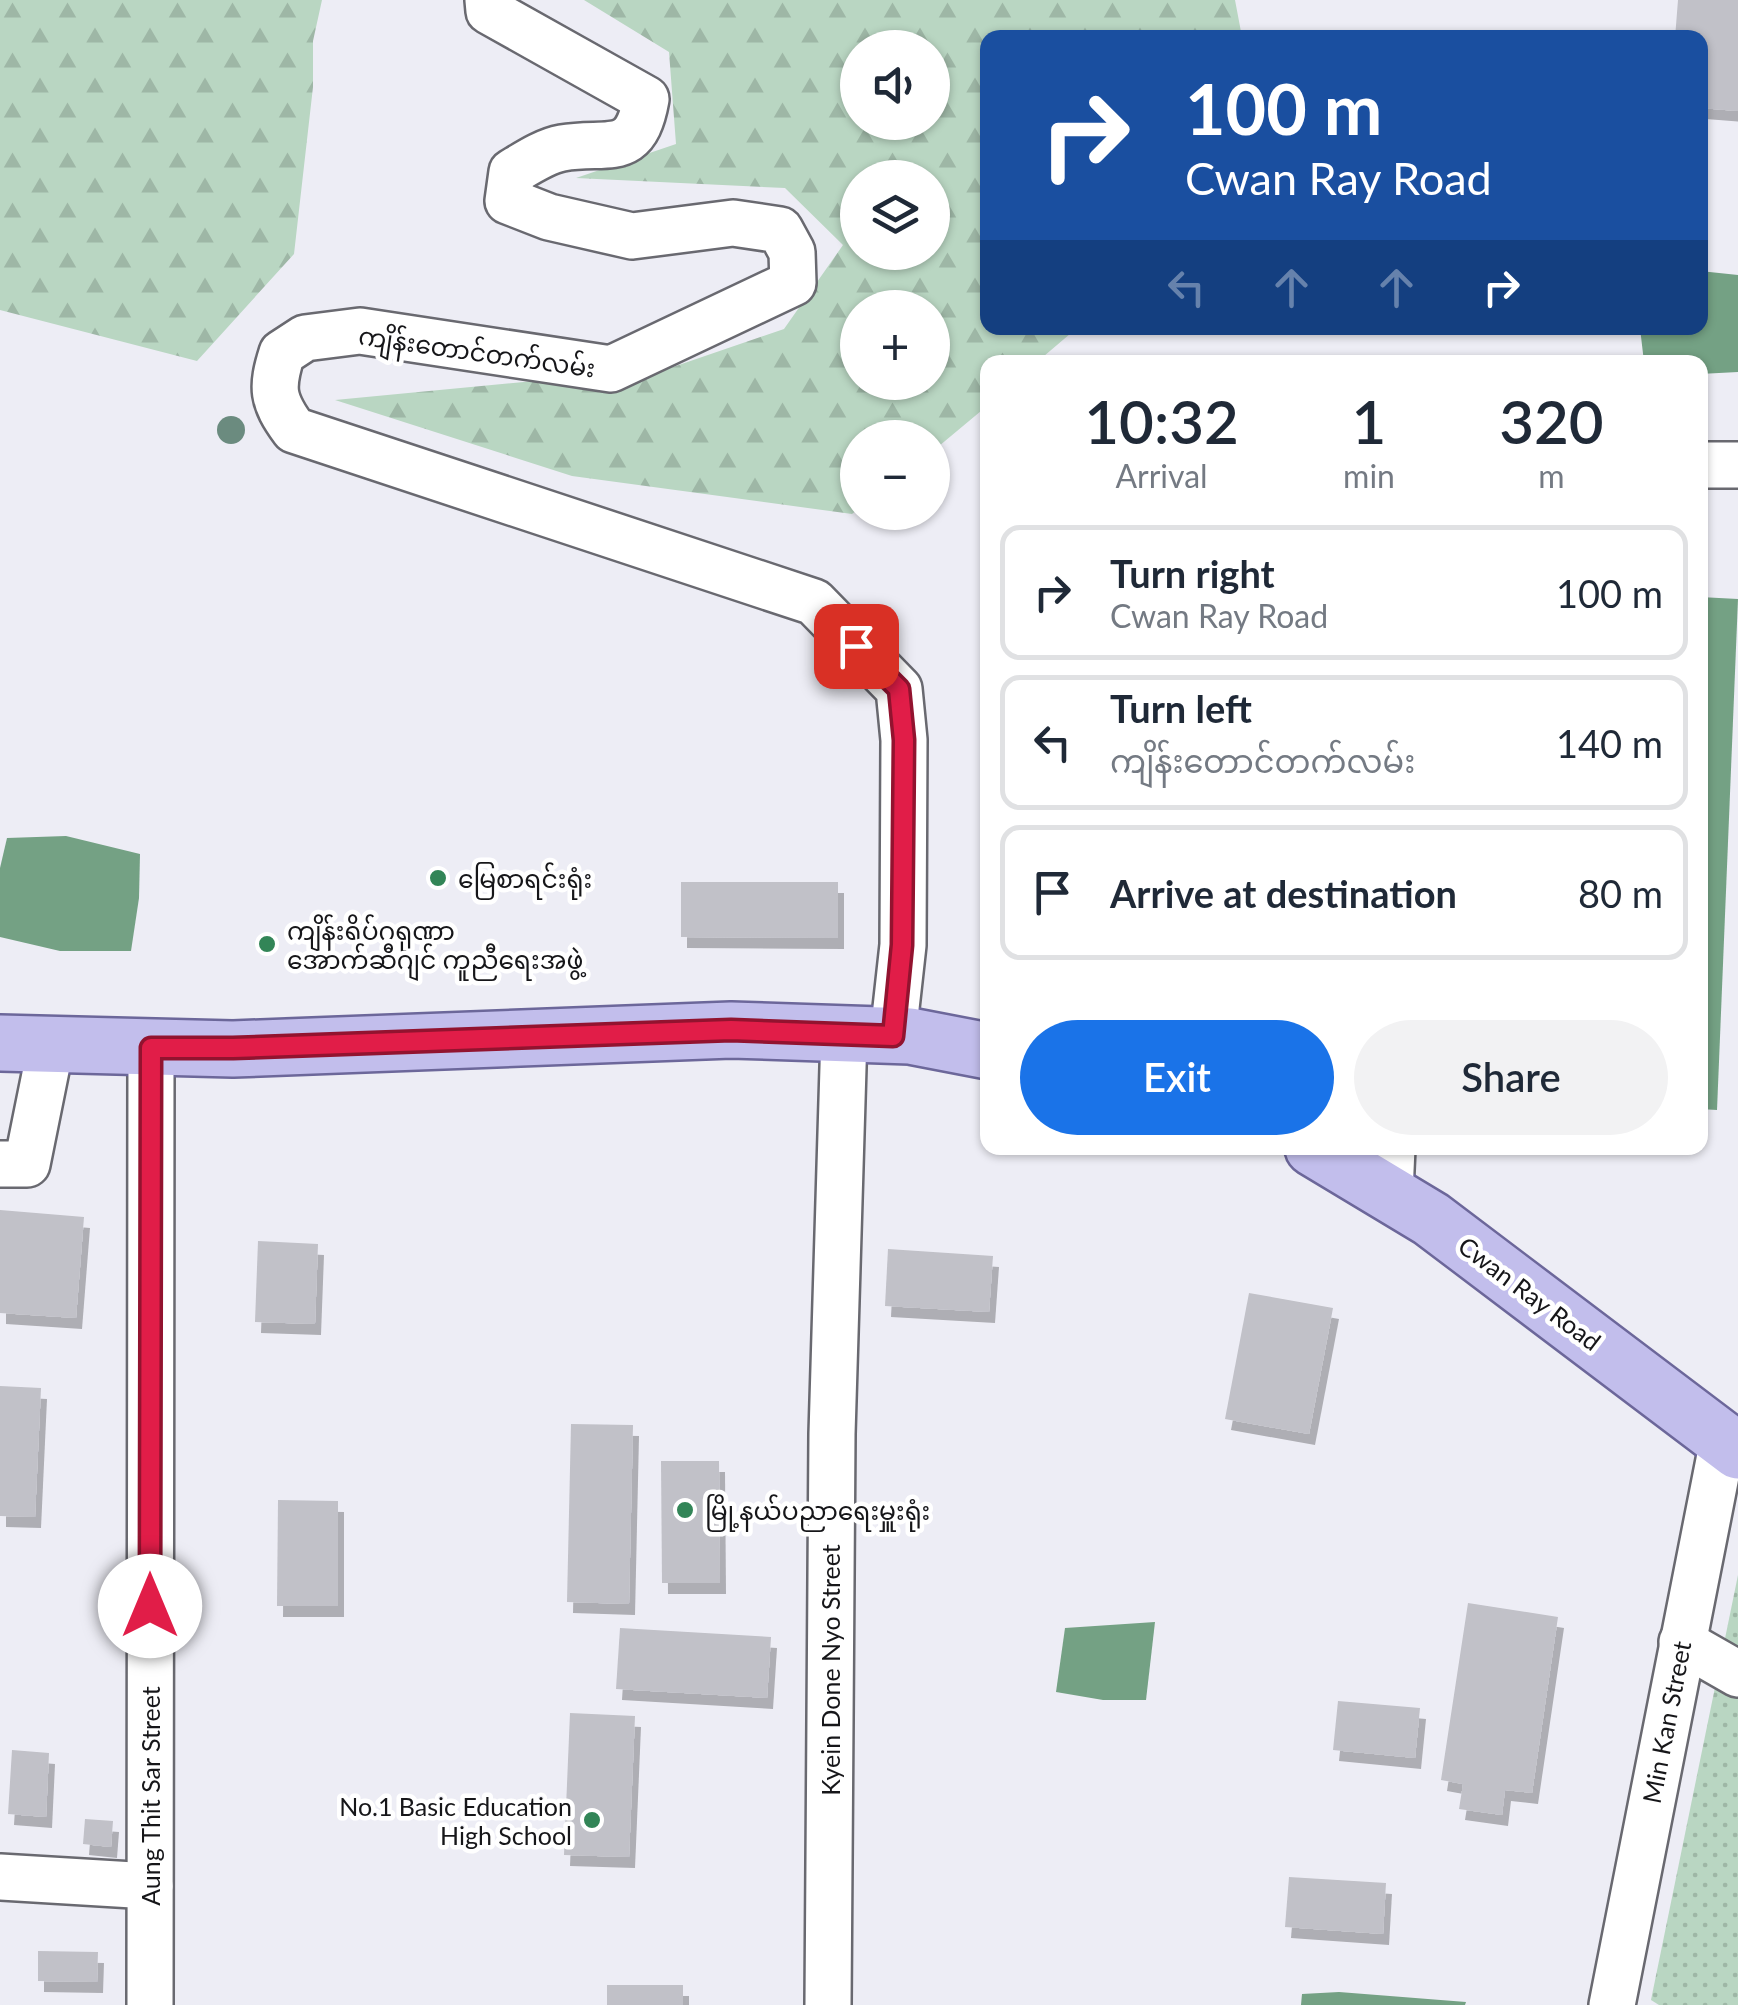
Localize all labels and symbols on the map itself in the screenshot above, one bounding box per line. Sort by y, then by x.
street label: ကျိန်းတောင်တက်လမ်း [356,319,597,389]
pin [814,604,899,689]
place label: မြေစာရင်းရုံး [458,862,592,900]
marker: မြေစာရင်းရုံး [427,867,449,889]
place label: ကျိန်းရိပ်ဂရုဏာ အောက်ဆီဂျင် ကူညီရေးအဖွဲ့ [287,914,587,981]
marker: ကျိန်းရိပ်ဂရုဏာ အောက်ဆီဂျင် ကူညီရေးအဖွဲ့ [256,933,278,955]
street label: Cwan Ray Road [1453,1230,1607,1356]
place label: မြို့နယ်ပညာရေးမှူးရုံး [705,1494,930,1532]
marker: မြို့နယ်ပညာရေးမှူးရုံး [674,1499,696,1521]
street label: Kyein Done Nyo Street [815,1544,845,1796]
position arrow [98,1554,202,1658]
street label: Min Kan Street [1636,1638,1696,1806]
street label: Aung Thit Sar Street [135,1686,165,1906]
place label: No.1 Basic Education High School [339,1791,572,1850]
marker: No.1 Basic Education High School [581,1809,603,1831]

